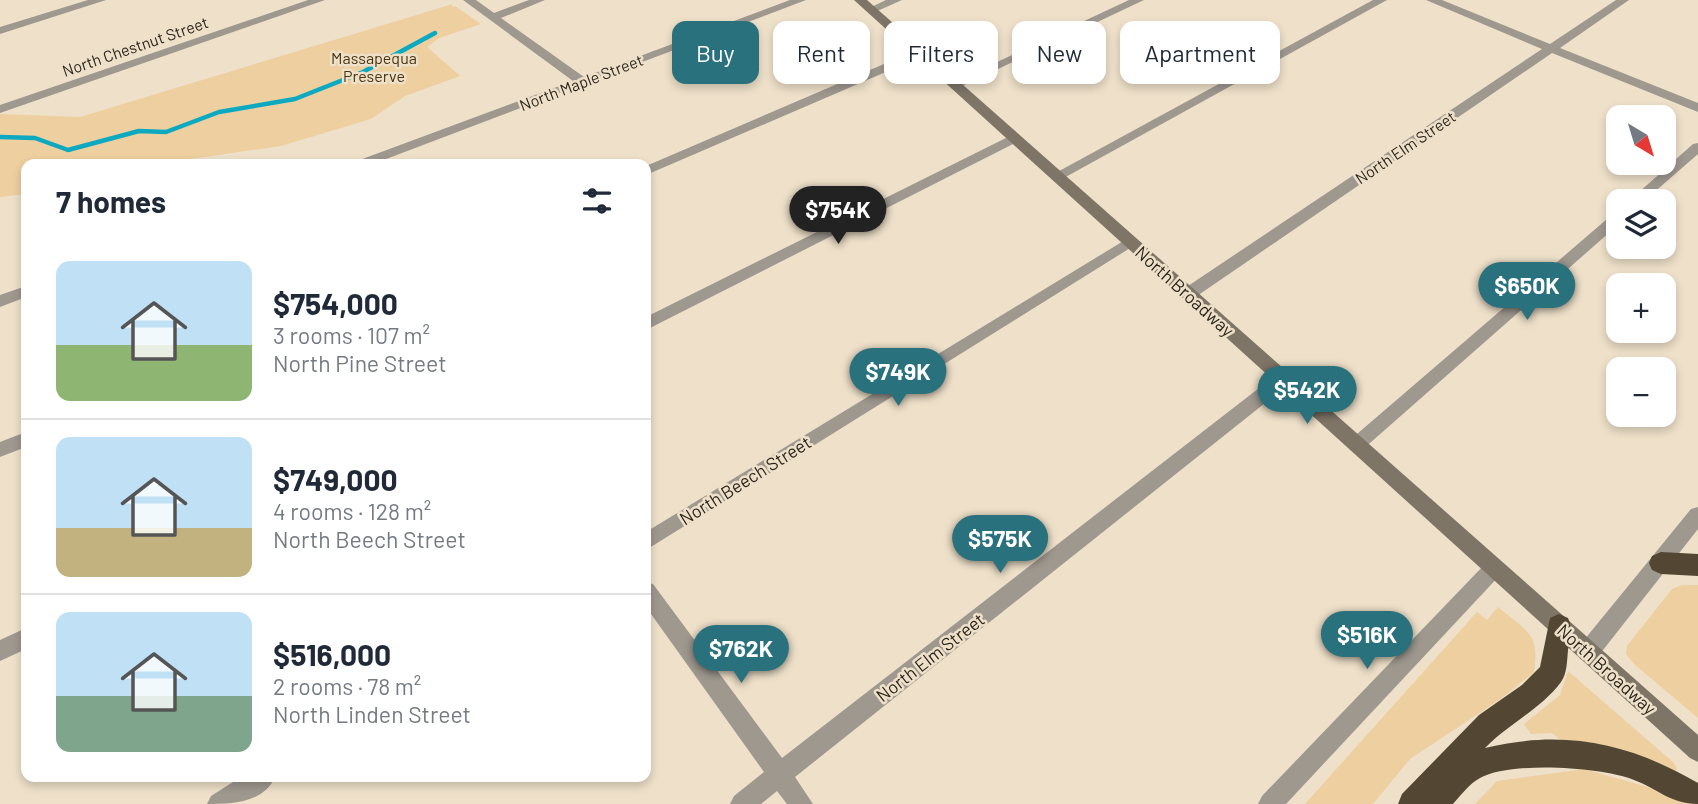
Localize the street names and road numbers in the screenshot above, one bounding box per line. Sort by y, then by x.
street label: North Chestnut Street [59,12,211,80]
street label: North Maple Street [517,50,645,114]
street label: North Elm Street [1351,106,1459,188]
street label: North Broadway [1131,241,1239,341]
street label: North Beech Street [675,431,815,529]
street label: North Elm Street [871,608,989,706]
street label: North Broadway [1553,619,1661,719]

